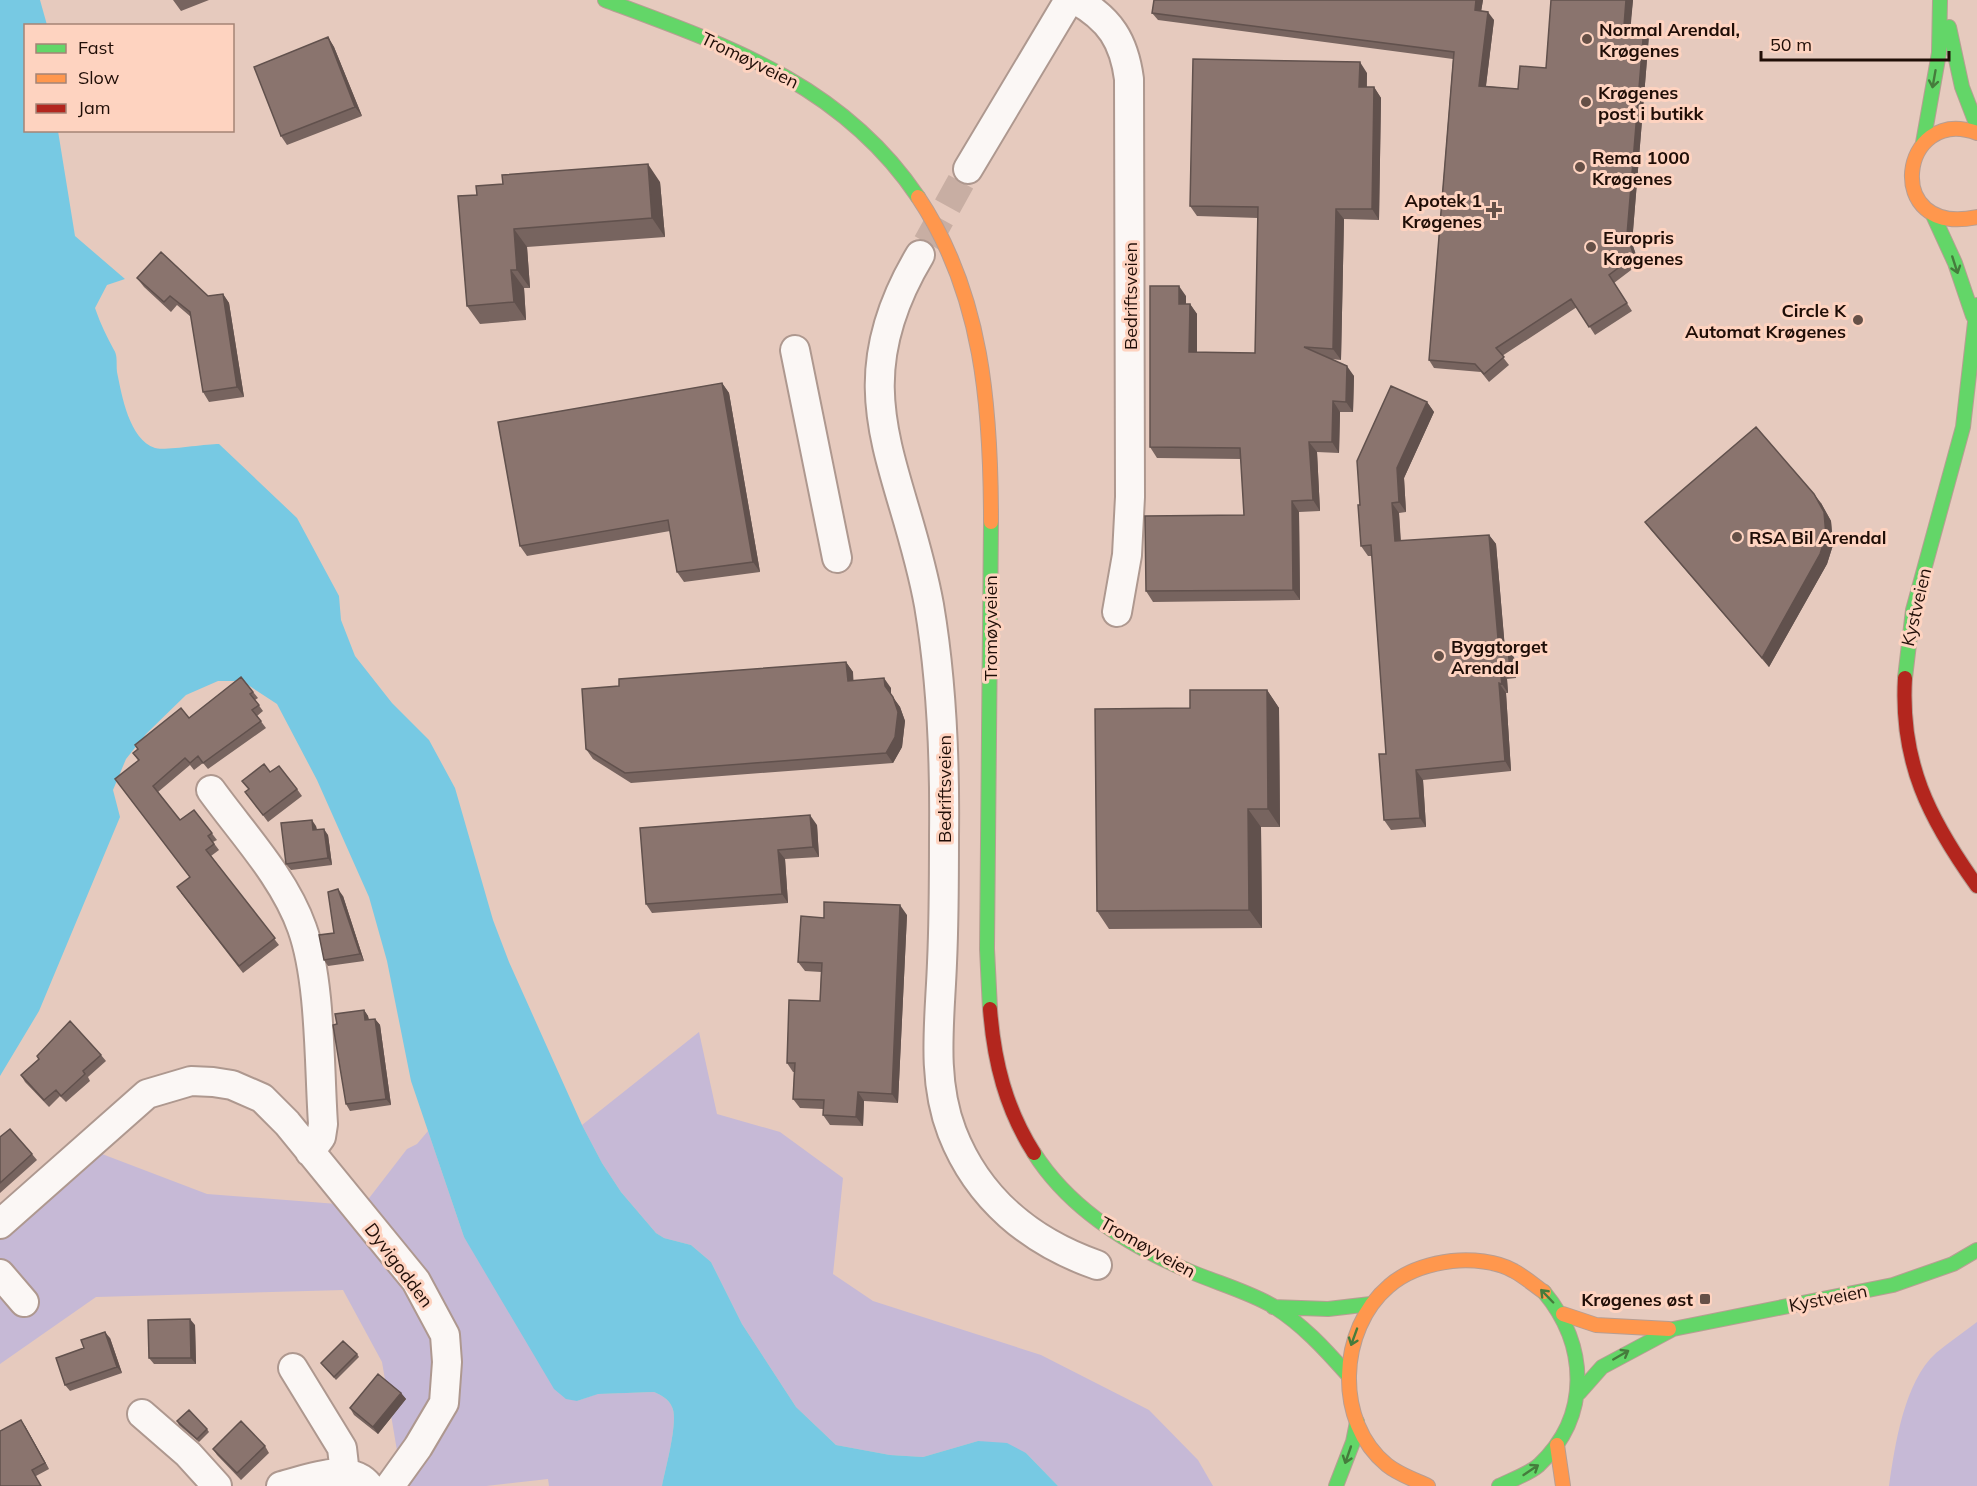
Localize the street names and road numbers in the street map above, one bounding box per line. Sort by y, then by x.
street label: Tromøyveien [697,26,803,94]
street label: Bedriftsveien [1119,242,1142,350]
street label: Kystveien [1896,566,1936,648]
street label: Tromøyveien [979,575,1002,681]
street label: Bedriftsveien [933,735,956,843]
street label: Tromøyveien [1096,1211,1200,1283]
street label: Dyvigodden [360,1218,438,1312]
street label: Kystveien [1787,1279,1869,1317]

